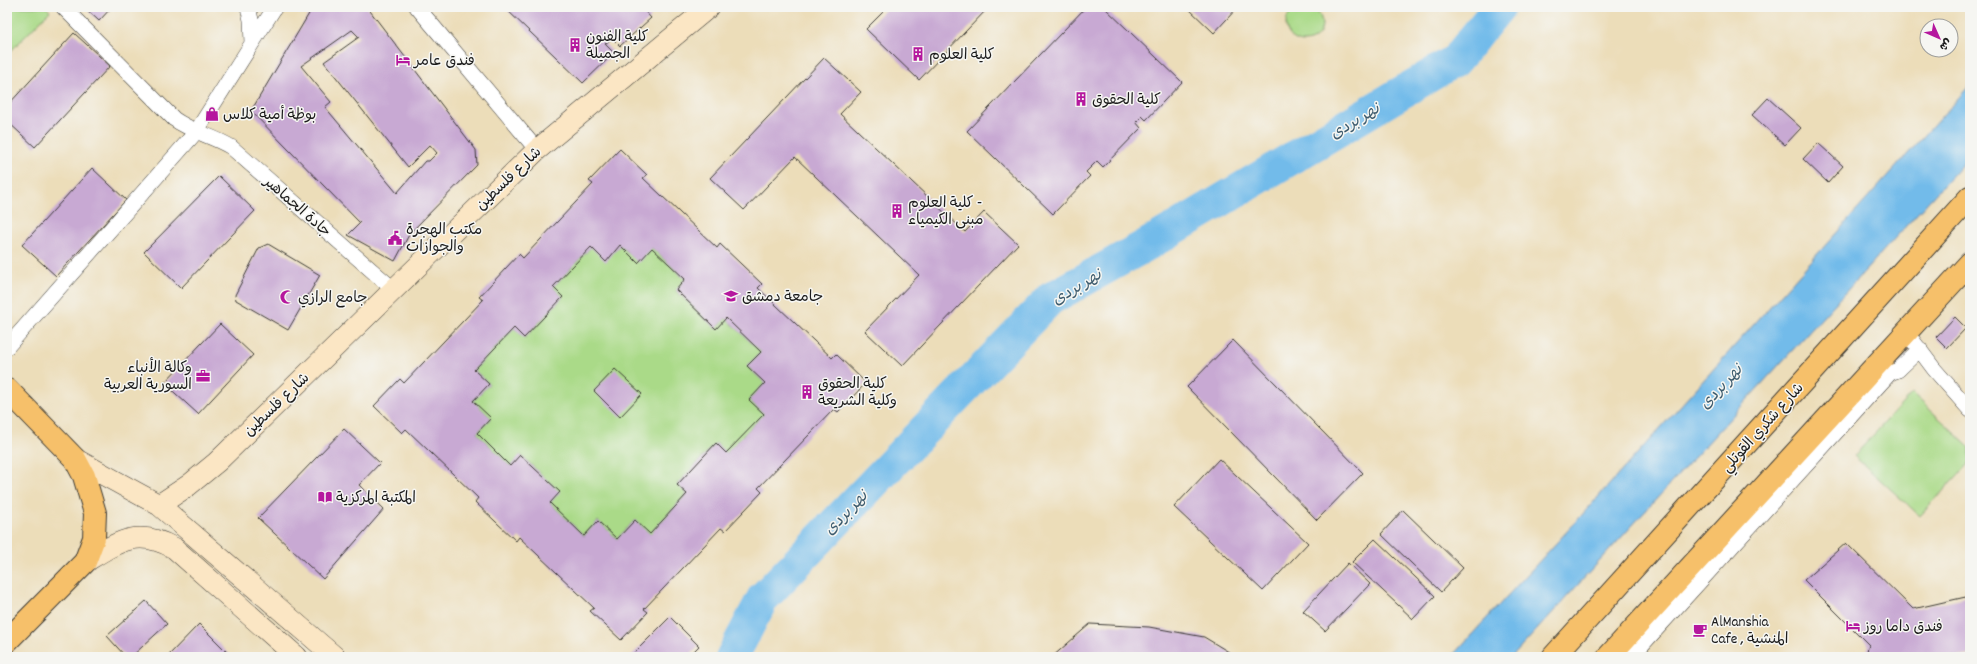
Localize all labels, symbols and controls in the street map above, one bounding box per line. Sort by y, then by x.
north arrow [1919,18,1959,58]
place label: كلية الفنون الجميلة [586,27,648,66]
text: ش [1935,34,1955,54]
building icon: كلية الفنون الجميلة [567,37,583,53]
place label: كلية العلوم [929,45,995,67]
building icon: كلية العلوم [910,46,926,62]
place label: فندق عامر [412,51,475,73]
hotel icon: فندق عامر [395,52,411,68]
place label: كلية الحقوق [1092,90,1161,112]
building icon: كلية الحقوق [1073,91,1089,107]
water label: نهر بردى [1326,97,1387,146]
place label: بوظة أمية كلاس [223,105,316,127]
shop icon: بوظة أمية كلاس [204,106,220,122]
street label: شارع فلسطين [471,142,547,217]
street label: جادة الجماهير [257,171,335,243]
place label: كلية العلوم - مبنى الكيمياء [908,193,984,232]
building icon: كلية العلوم - مبنى الكيمياء [889,203,905,219]
place label: مكتب الهجرة والجوازات [406,220,482,259]
public building icon: مكتب الهجرة والجوازات [387,230,403,246]
water label: نهر بردى [1048,263,1109,312]
place label: جامعة دمشق [742,287,823,309]
place label: جامع الرازي [298,288,368,310]
school or university icon: جامعة دمشق [723,288,739,304]
mosque icon: جامع الرازي [279,289,295,305]
place label: وكالة الأنباء السورية العربية [104,357,192,397]
water label: نهر بردى [1695,358,1750,416]
office icon: وكالة الأنباء السورية العربية [195,368,211,384]
street label: شارع فلسطين [239,368,315,443]
place label: كلية الحقوق وكلية الشريعة [818,374,897,413]
street label: شارع شكري القوتلي [1717,378,1810,478]
building icon: كلية الحقوق وكلية الشريعة [799,384,815,400]
water label: نهر بردى [820,484,876,541]
place label: المكتبة المركزية [336,488,416,510]
library icon: المكتبة المركزية [317,489,333,505]
place label: AlManshia Cafe , المنشية [1711,612,1788,651]
place label: فندق داما روز [1863,617,1943,639]
hotel icon: فندق داما روز [1845,618,1861,634]
cafe icon: AlManshia Cafe , المنشية [1692,622,1708,638]

